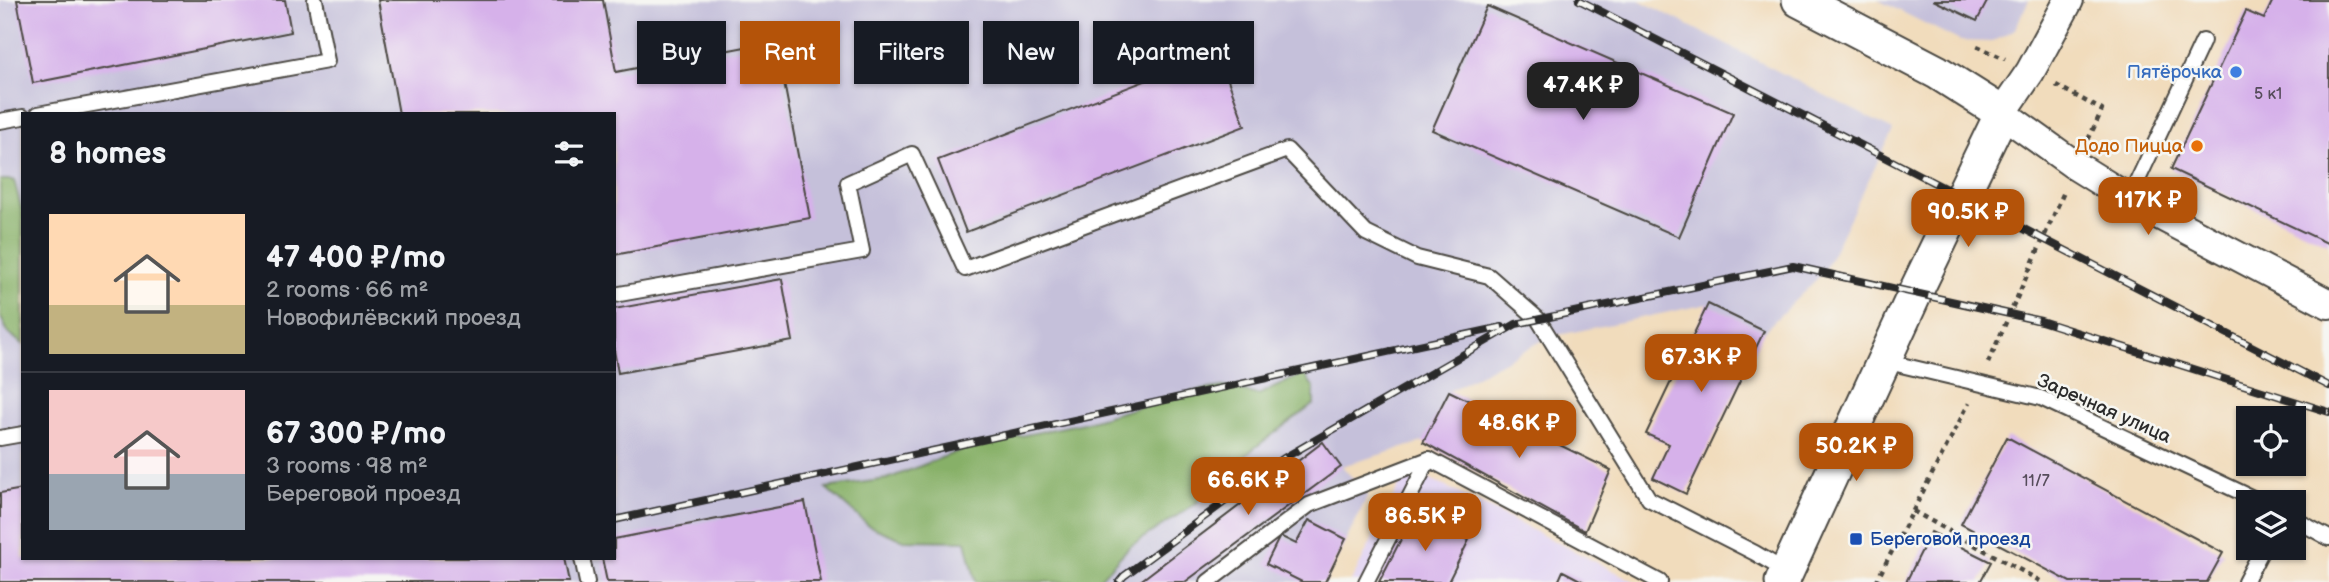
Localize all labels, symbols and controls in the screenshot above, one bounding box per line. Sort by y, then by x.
chip: Buy [637,21,726,84]
chip: Rent [740,21,840,84]
chip: Filters [854,21,969,84]
chip: New [983,21,1079,84]
chip: Apartment [1093,21,1254,84]
place label: Пятёрочка [2127,61,2222,84]
pin: 47.4K ₽ [1518,62,1648,122]
marker: Пятёрочка [2228,64,2244,80]
text: 47.4K ₽ [1543,71,1623,99]
house number: 5 к1 [2254,85,2282,104]
icon: filters [550,135,588,173]
place label: Додо Пицца [2075,135,2183,158]
text: 8 homes [49,136,166,172]
marker: Додо Пицца [2189,138,2205,154]
pin: 117K ₽ [2091,177,2205,237]
text: 117K ₽ [2114,186,2182,214]
pin: 90.5K ₽ [1903,190,2033,249]
text: 90.5K ₽ [1927,198,2009,226]
text: 47 400 ₽/mo [266,240,446,276]
icon: home [105,242,189,326]
text: 2 rooms · 66 m² [266,276,428,304]
text: Новофилёвский проезд [266,304,521,332]
pin: 67.3K ₽ [1636,334,1766,394]
text: 67.3K ₽ [1661,343,1741,371]
street label: Заречная улица [2034,369,2174,449]
pin: 48.6K ₽ [1454,400,1584,460]
map controls [2236,406,2306,560]
button: locate [2236,406,2306,476]
text: 48.6K ₽ [1478,409,1560,437]
text: 67 300 ₽/mo [266,416,446,452]
icon: home [105,418,189,502]
pin: 50.2K ₽ [1791,424,1921,483]
text: 50.2K ₽ [1815,432,1897,460]
text: 3 rooms · 98 m² [266,452,428,480]
pin: 66.6K ₽ [1183,458,1313,517]
text: 66.6K ₽ [1207,466,1289,494]
house number: 11/7 [2022,472,2050,491]
text: Береговой проезд [266,480,461,508]
button: layers [2236,490,2306,560]
pin: 86.5K ₽ [1360,494,1490,553]
text: 86.5K ₽ [1384,502,1466,530]
place label: Береговой проезд [1870,528,2031,551]
marker: Береговой проезд [1848,531,1864,547]

